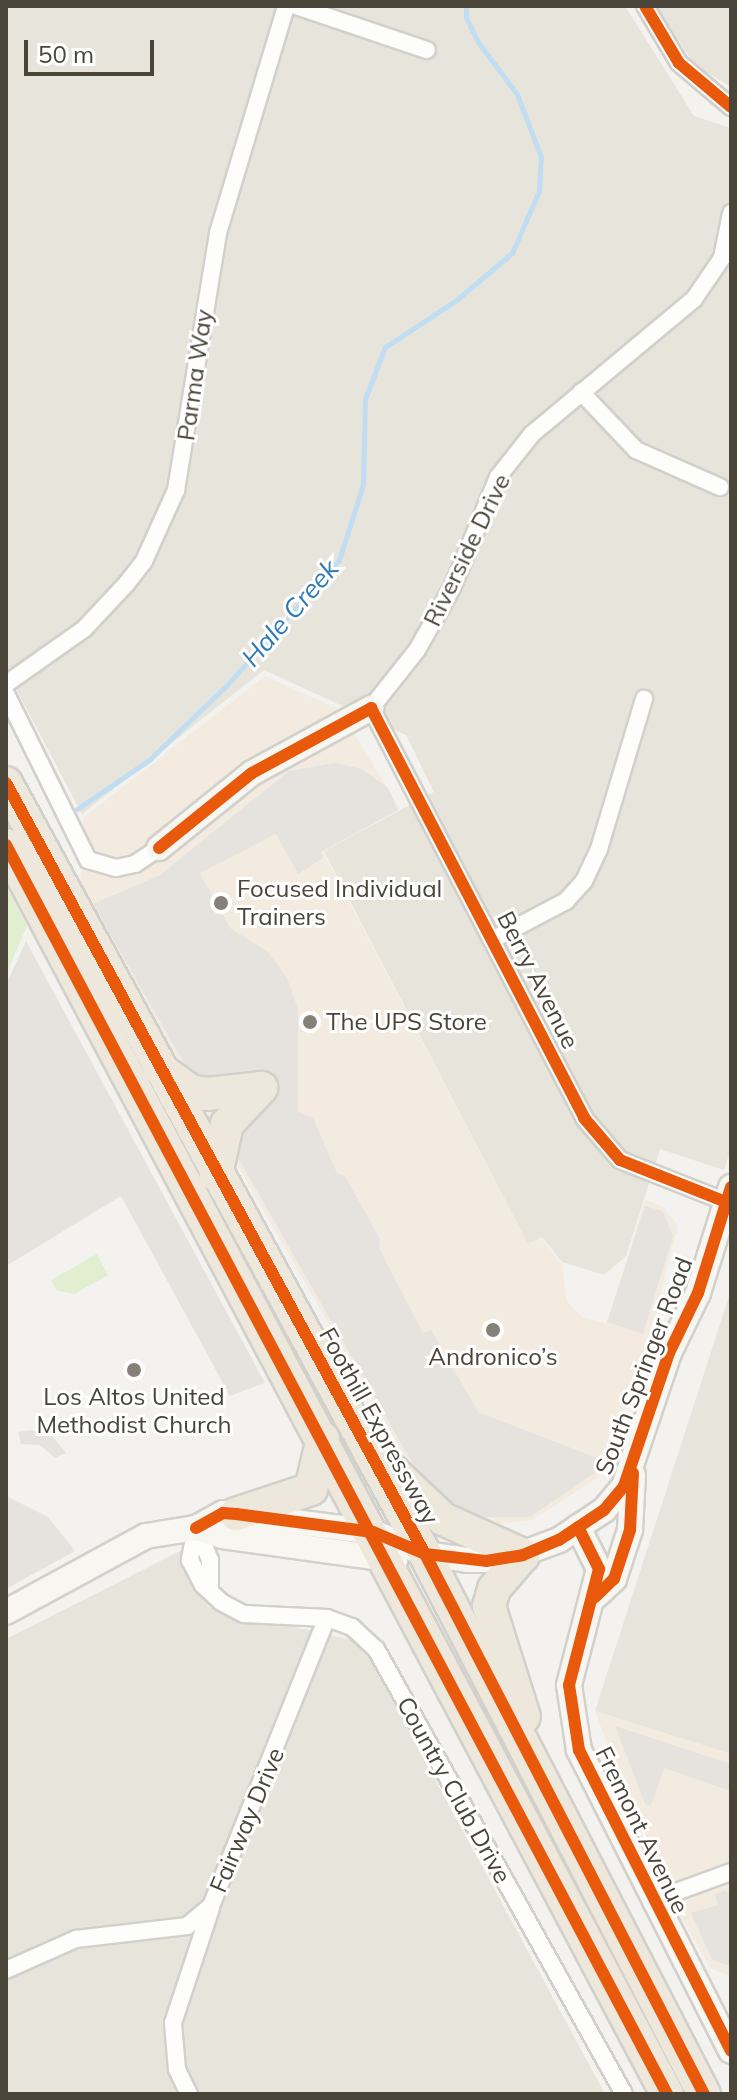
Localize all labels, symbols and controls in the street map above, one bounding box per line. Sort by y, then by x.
scale bar [28,24,158,74]
text: 50 m [38,39,94,69]
street label: Parma Way [172,308,218,442]
street label: Riverside Drive [418,469,516,631]
water label: Hale Creek [235,553,345,673]
place label: Focused Individual Trainers [237,875,442,931]
marker: Focused Individual Trainers [212,894,230,912]
street label: Berry Avenue [491,907,585,1053]
place label: The UPS Store [326,1008,487,1036]
marker: The UPS Store [301,1013,319,1031]
street label: South Springer Road [589,1253,699,1479]
marker: Andronico’s [484,1321,502,1339]
street label: Foothill Expressway [313,1323,445,1529]
place label: Andronico’s [428,1343,558,1371]
marker: Los Altos United Methodist Church [125,1361,143,1379]
place label: Los Altos United Methodist Church [36,1383,232,1439]
street label: Country Club Drive [391,1692,517,1888]
street label: Fremont Avenue [589,1742,695,1918]
street label: Fairway Drive [204,1743,290,1897]

